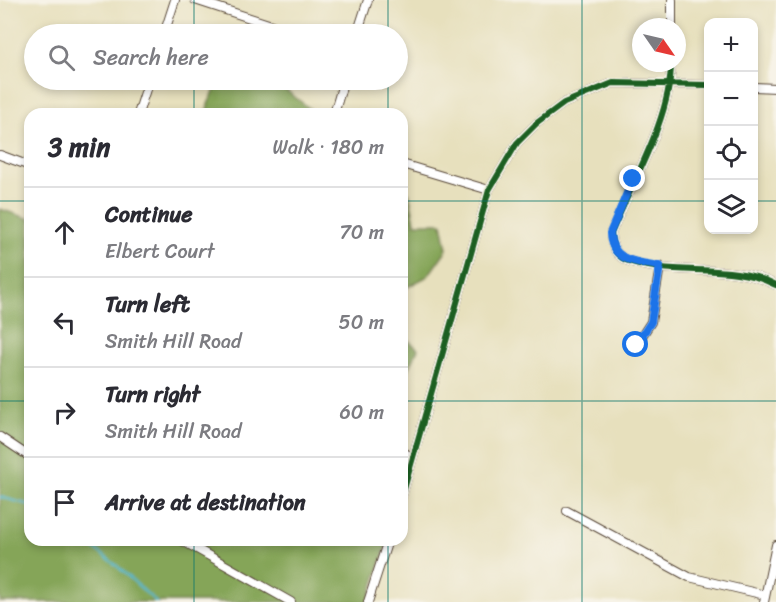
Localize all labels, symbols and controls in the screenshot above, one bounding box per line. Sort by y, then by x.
north arrow [632,18,686,72]
map controls [704,18,758,234]
button: + [704,18,758,72]
search box [24,24,408,90]
text: Search here [93,38,209,77]
icon: search [45,41,78,74]
button: − [704,72,758,126]
text: 3 min [48,124,110,170]
button: locate [704,126,758,180]
text: Walk · 180 m [273,130,384,165]
route end [619,165,645,191]
button: layers [704,180,758,234]
text: Continue [105,195,193,234]
text: 70 m [339,215,384,250]
icon: ahead [48,216,81,249]
text: Elbert Court [105,234,215,269]
text: Turn left [105,285,190,324]
text: 50 m [339,305,384,340]
icon: left [48,306,81,339]
text: Smith Hill Road [105,324,242,359]
route start [622,331,648,357]
text: Turn right [105,375,200,414]
text: 60 m [339,395,384,430]
icon: right [48,396,81,429]
text: Smith Hill Road [105,414,242,449]
text: Arrive at destination [105,483,306,522]
icon: arrive [48,486,81,519]

